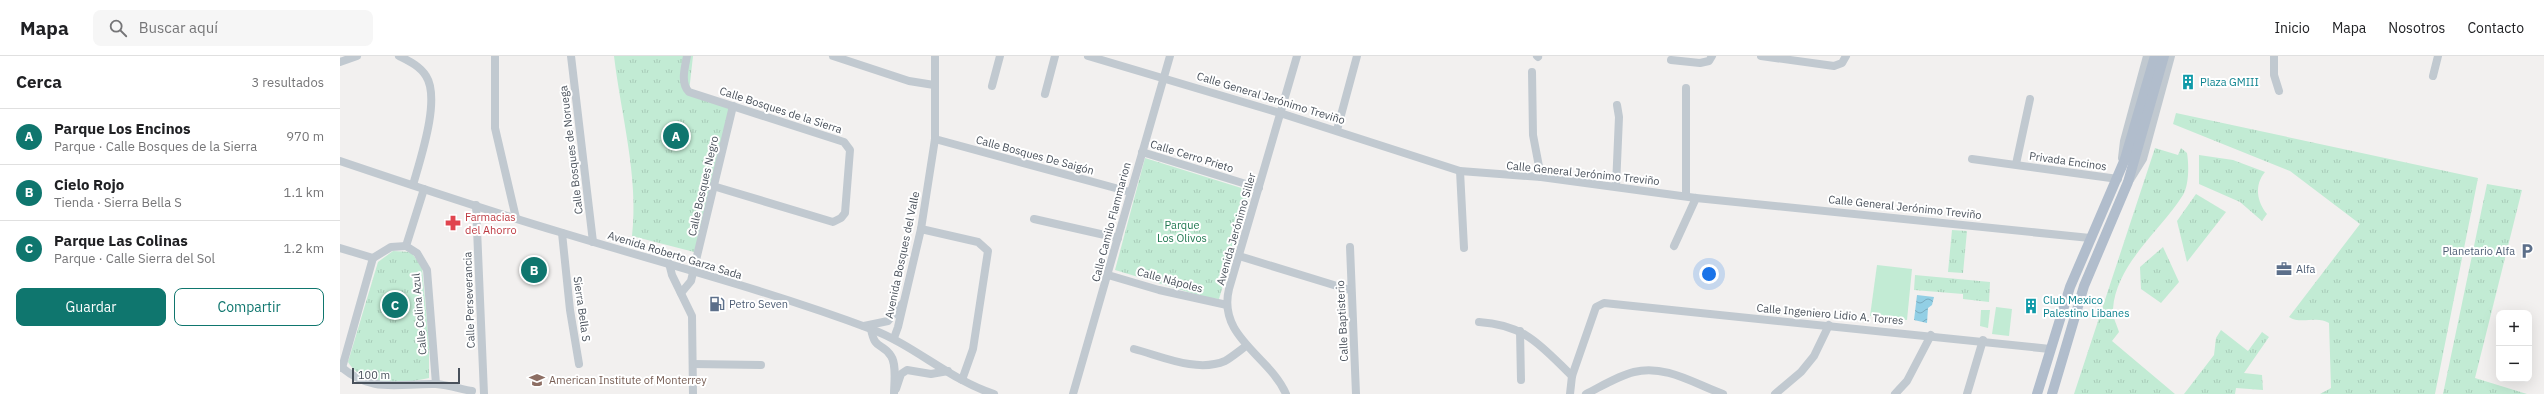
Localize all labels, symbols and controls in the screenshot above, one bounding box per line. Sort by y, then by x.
search box [93,10,373,46]
text: Mapa [20,16,69,40]
icon: search [107,17,129,39]
text: Buscar aquí [139,18,218,37]
text: Inicio [2274,19,2310,37]
text: Mapa [2332,19,2366,37]
text: Nosotros [2388,19,2445,37]
text: Contacto [2467,19,2524,37]
street label: Calle General Jerónimo Treviño [1195,69,1347,127]
text: Cerca [16,71,62,93]
building icon: Plaza GMIII [2179,73,2197,91]
text: 3 resultados [251,74,324,91]
place label: Plaza GMIII [2200,75,2259,89]
street label: Calle Bosques de la Sierra [718,84,844,136]
street label: Calle Bosques de Noruega [556,85,586,215]
text: Parque Los Encinos [54,119,191,138]
pin: A [663,121,689,151]
text: A [25,128,33,145]
text: 970 m [286,128,324,145]
street label: Calle Bosques De Saigón [974,132,1096,178]
street label: Calle Bosques Negro [685,135,721,237]
street label: Calle Cerro Prieto [1149,137,1235,175]
text: Parque · Calle Bosques de la Sierra [54,138,257,155]
street label: Privada Encinos [2028,149,2108,173]
street label: Calle General Jerónimo Treviño [1506,158,1660,188]
street label: Calle Camilo Flammarion [1088,161,1134,283]
street label: Avenida Jerónimo Siller [1213,171,1259,287]
text: Cielo Rojo [54,175,124,194]
text: B [25,184,33,201]
text: 1.1 km [284,184,324,201]
street label: Avenida Bosques del Valle [882,190,922,320]
street label: Calle General Jerónimo Treviño [1828,192,1982,222]
text: Tienda · Sierra Bella S [54,194,182,211]
place label: Farmacias del Ahorro [465,210,517,237]
pharmacy icon: Farmacias del Ahorro [444,214,462,232]
park label: Parque Los Olivos [1157,218,1207,245]
street label: Avenida Roberto Garza Sada [606,228,744,282]
text: Parque Las Colinas [54,231,188,250]
text: C [25,240,33,257]
text: 1.2 km [284,240,324,257]
parking icon: Planetario Alfa [2518,242,2536,260]
place label: Planetario Alfa [2442,244,2515,258]
text: Parque · Calle Sierra del Sol [54,250,215,267]
street label: Calle Perseverancia [460,251,478,349]
pin: B [521,255,547,285]
office icon: Alfa [2275,260,2293,278]
place label: Alfa [2296,262,2316,276]
street label: Calle Nápoles [1135,264,1205,296]
your location [1699,264,1719,284]
street label: Calle Colina Azul [408,272,430,356]
street label: Sierra Bella S [570,275,594,343]
street label: Calle Baptisterio [1333,280,1351,362]
button: Guardar [16,288,166,326]
button: Compartir [174,288,324,326]
pin: C [382,290,408,320]
place label: Club Mexico Palestino Libanes [2043,293,2130,320]
fuel station icon: Petro Seven [708,295,726,313]
place label: Petro Seven [729,297,788,311]
building icon: Club Mexico Palestino Libanes [2022,297,2040,315]
street label: Calle Ingeniero Lidio A. Torres [1756,301,1904,327]
map controls [2496,310,2532,382]
button: + [2496,310,2532,346]
button: − [2496,346,2532,382]
scale bar [352,366,460,385]
text: 100 m [358,368,390,382]
school or university icon: American Institute of Monterrey [528,371,546,389]
place label: American Institute of Monterrey [549,373,707,387]

